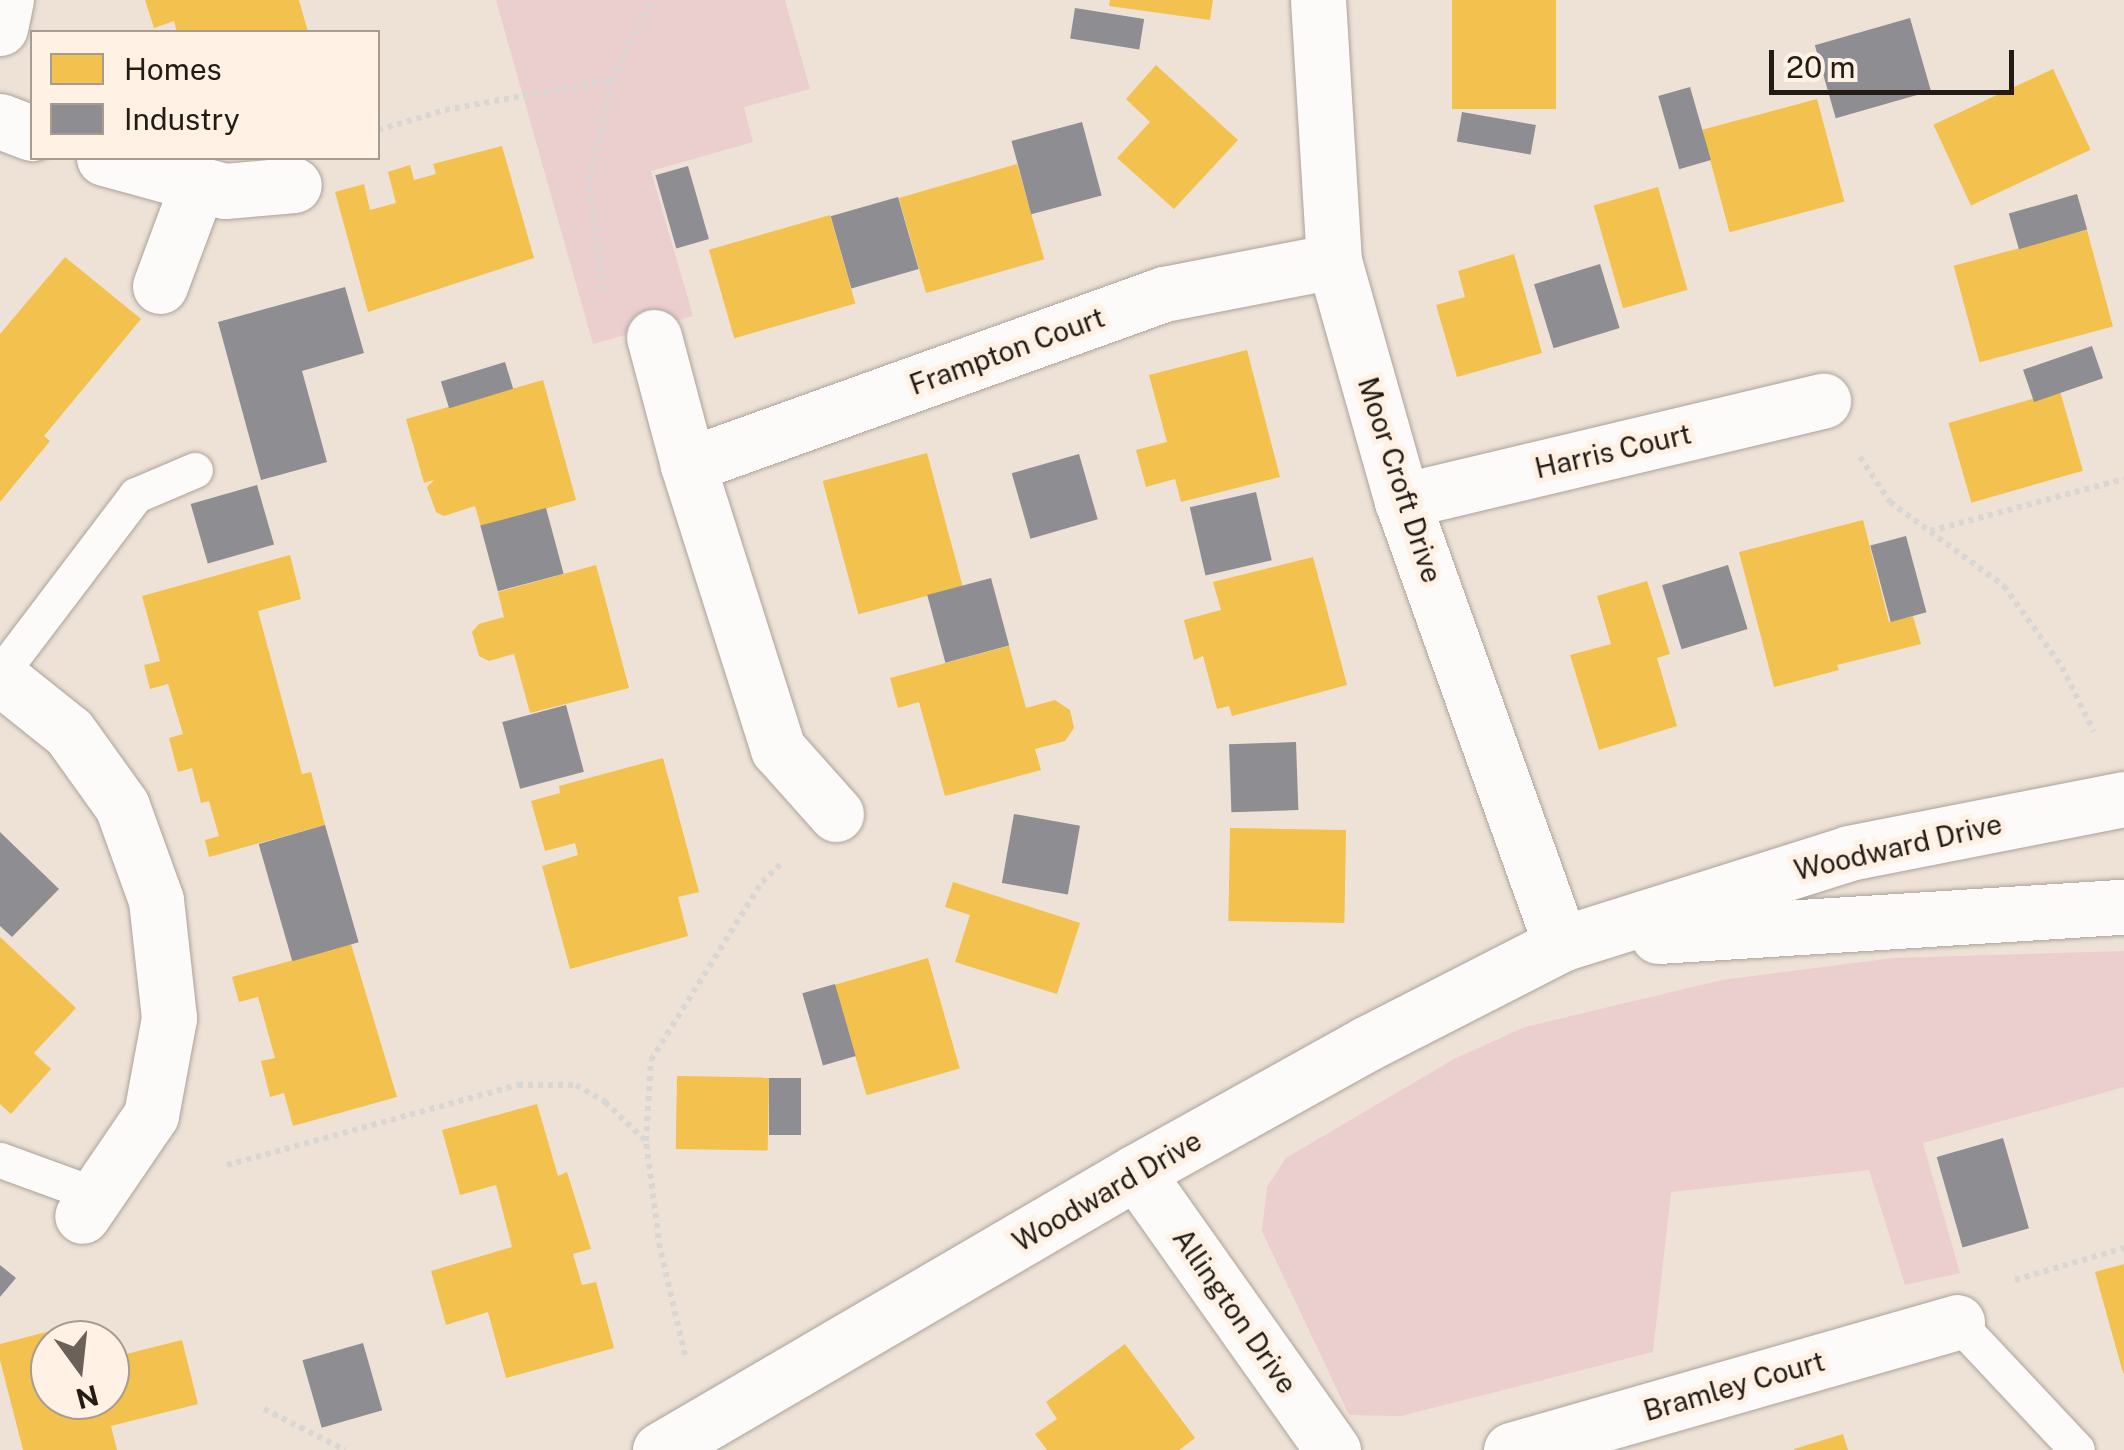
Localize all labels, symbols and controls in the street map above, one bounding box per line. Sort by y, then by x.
legend [30,30,380,160]
scale bar [1774,30,2019,92]
text: 20 m [1786,49,1855,85]
text: Homes [124,51,222,87]
text: Industry [124,101,240,137]
street label: Frampton Court [905,300,1109,402]
street label: Moor Croft Drive [1351,373,1449,587]
street label: Harris Court [1532,417,1694,485]
street label: Woodward Drive [1791,807,2005,887]
street label: Woodward Drive [1007,1123,1207,1259]
street label: Allington Drive [1166,1222,1304,1400]
north arrow [30,1320,130,1420]
street label: Bramley Court [1639,1344,1829,1428]
text: N [73,1379,102,1416]

